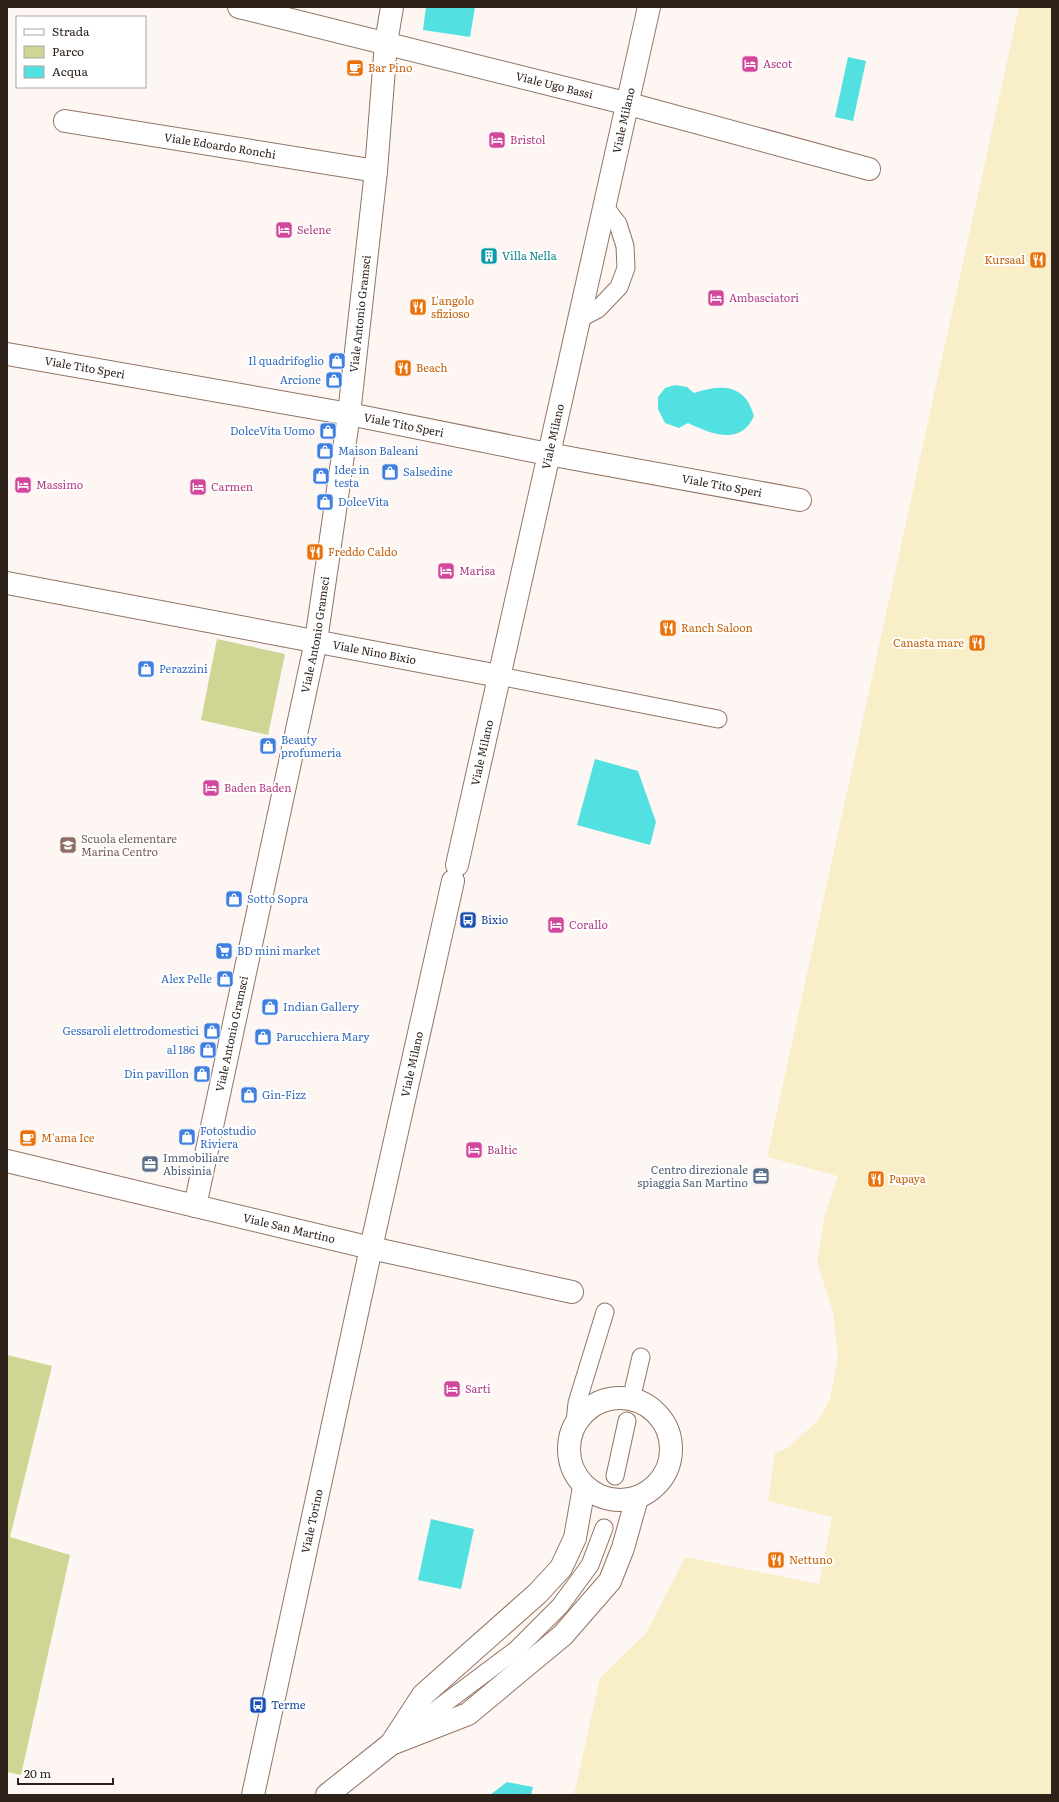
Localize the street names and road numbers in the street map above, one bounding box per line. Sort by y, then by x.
street label: Viale Ugo Bassi [514,67,595,102]
street label: Viale Milano [608,86,638,155]
street label: Viale Edoardo Ronchi [163,128,278,162]
street label: Viale Antonio Gramsci [345,254,374,373]
street label: Viale Tito Speri [44,352,127,382]
street label: Viale Milano [537,402,567,471]
street label: Viale Tito Speri [362,408,446,440]
street label: Viale Tito Speri [681,470,764,500]
street label: Viale Antonio Gramsci [296,575,332,694]
street label: Viale Nino Bixio [332,636,418,667]
street label: Viale Milano [466,718,496,787]
street label: Viale Antonio Gramsci [211,974,251,1093]
street label: Viale Milano [396,1030,426,1098]
street label: Viale San Martino [241,1209,337,1246]
street label: Viale Torino [296,1487,326,1555]

